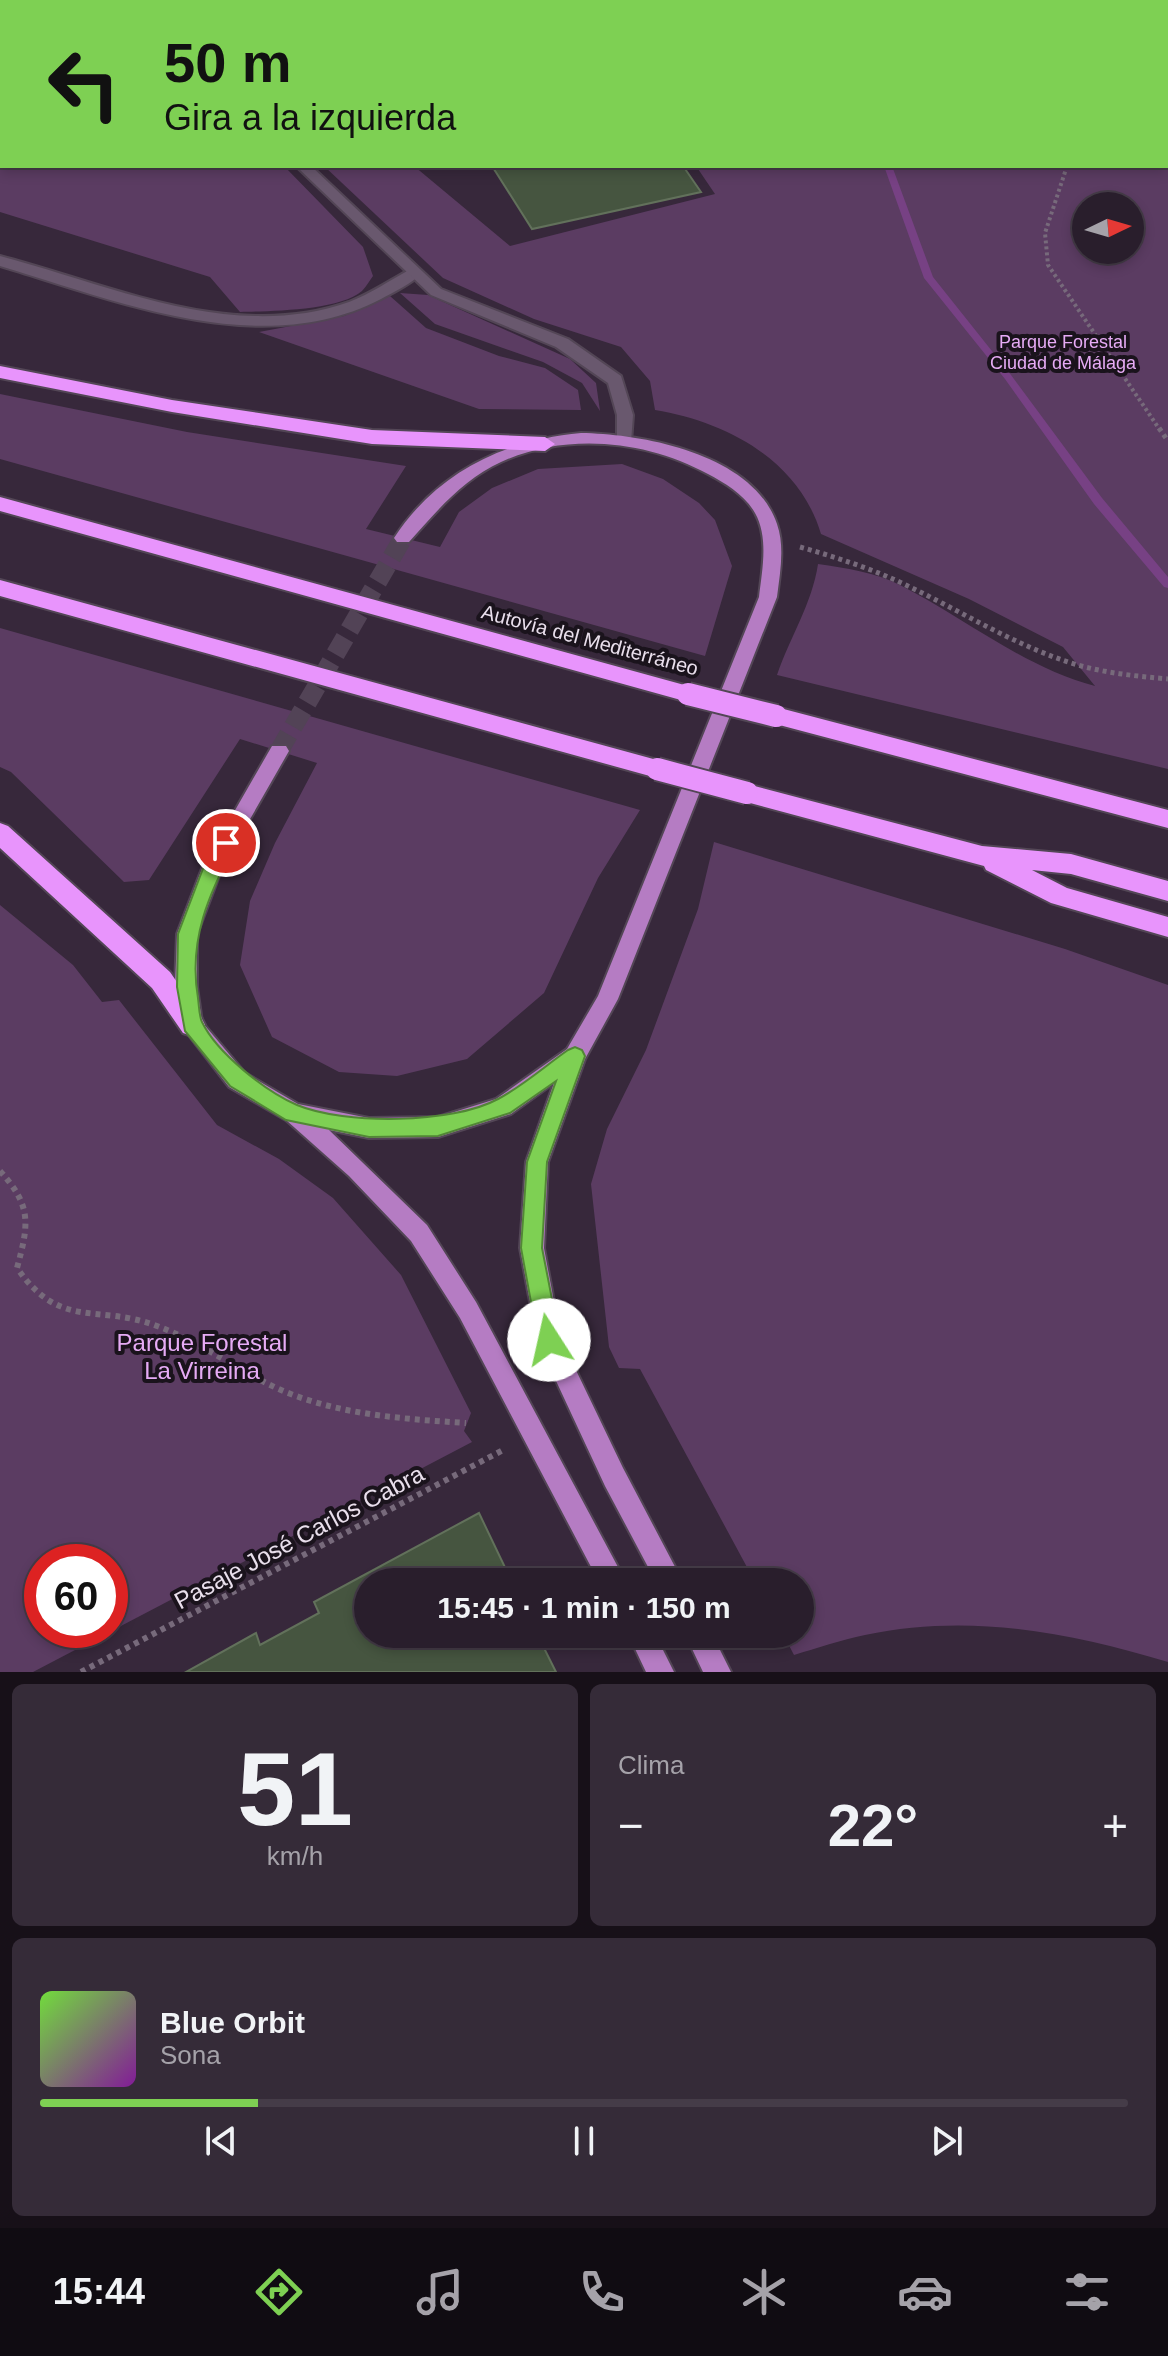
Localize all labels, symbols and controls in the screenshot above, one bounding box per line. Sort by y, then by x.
text: 50 m [164,31,292,94]
icon: left [32,32,136,136]
text: Gira a la izquierda [164,97,456,138]
north arrow [1072,192,1144,264]
map controls [1072,192,1144,264]
park label: Parque Forestal Ciudad de Málaga [990,332,1137,373]
street label: Autovía del Mediterráneo [479,600,701,680]
pin [192,809,260,877]
icon: arrive [204,821,248,865]
position arrow [507,1298,591,1382]
park label: Parque Forestal La Virreina [117,1329,287,1384]
street label: Pasaje José Carlos Cabra [170,1459,429,1614]
speed limit sign: 60 [24,1544,128,1648]
text: 15:45 · 1 min · 150 m [437,1591,731,1624]
text: 51 [237,1731,353,1847]
text: Clima [618,1750,684,1780]
text: 22° [828,1792,918,1859]
text: − [618,1801,644,1850]
text: + [1102,1801,1128,1850]
text: km/h [267,1841,323,1871]
text: Blue Orbit [160,2006,305,2039]
text: Sona [160,2040,221,2070]
icon: previous [199,2119,243,2163]
icon: pause [562,2119,606,2163]
icon: next [925,2119,969,2163]
icon: directions [251,2264,307,2320]
icon: music [412,2264,468,2320]
icon: phone [574,2264,630,2320]
icon: climate [736,2264,792,2320]
icon: car [897,2264,953,2320]
icon: filters [1059,2264,1115,2320]
text: 15:44 [53,2271,145,2312]

